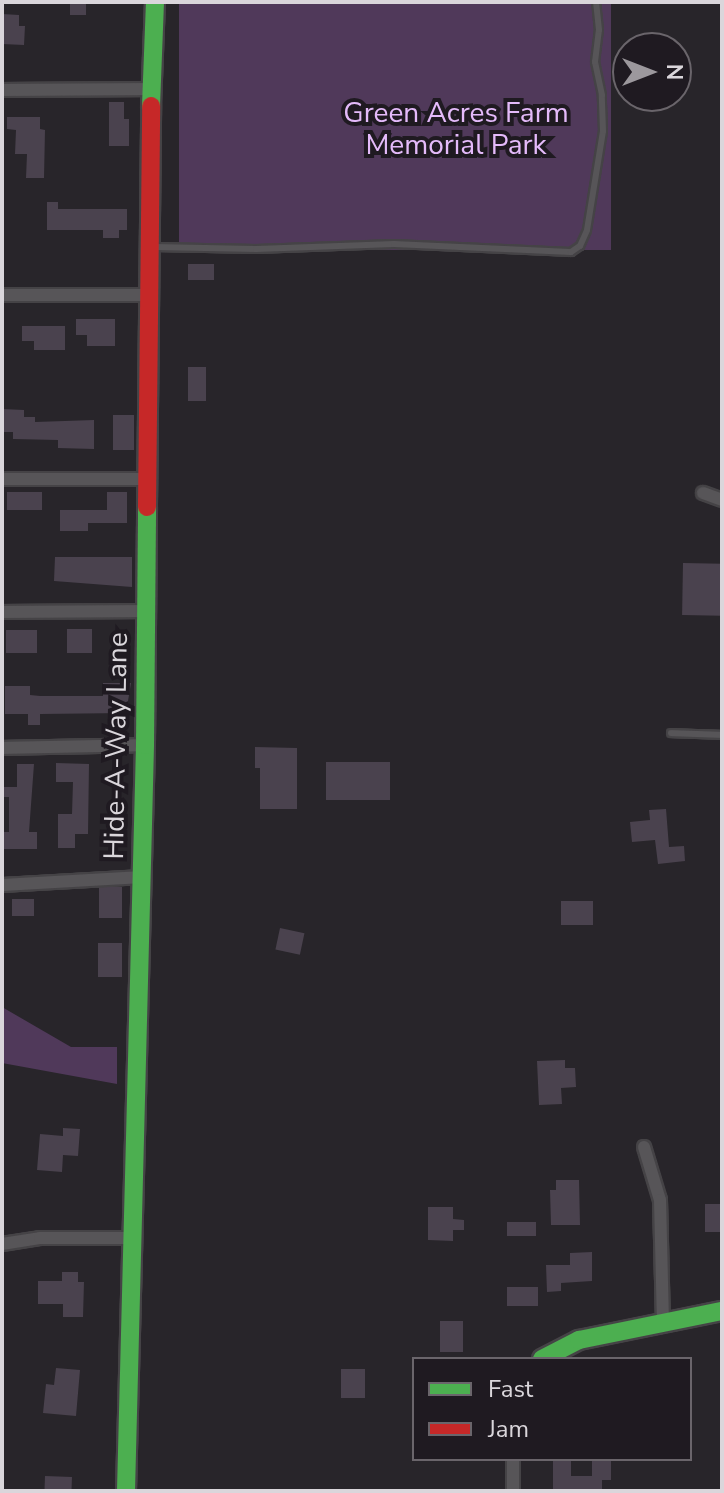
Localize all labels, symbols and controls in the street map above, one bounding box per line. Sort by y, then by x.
north arrow [612,32,692,112]
text: N [659,64,689,80]
park label: Green Acres Farm Memorial Park [343,96,569,162]
street label: Hide-A-Way Lane [97,632,135,860]
legend [412,1357,692,1461]
text: Fast [488,1373,533,1405]
text: Jam [488,1413,529,1445]

